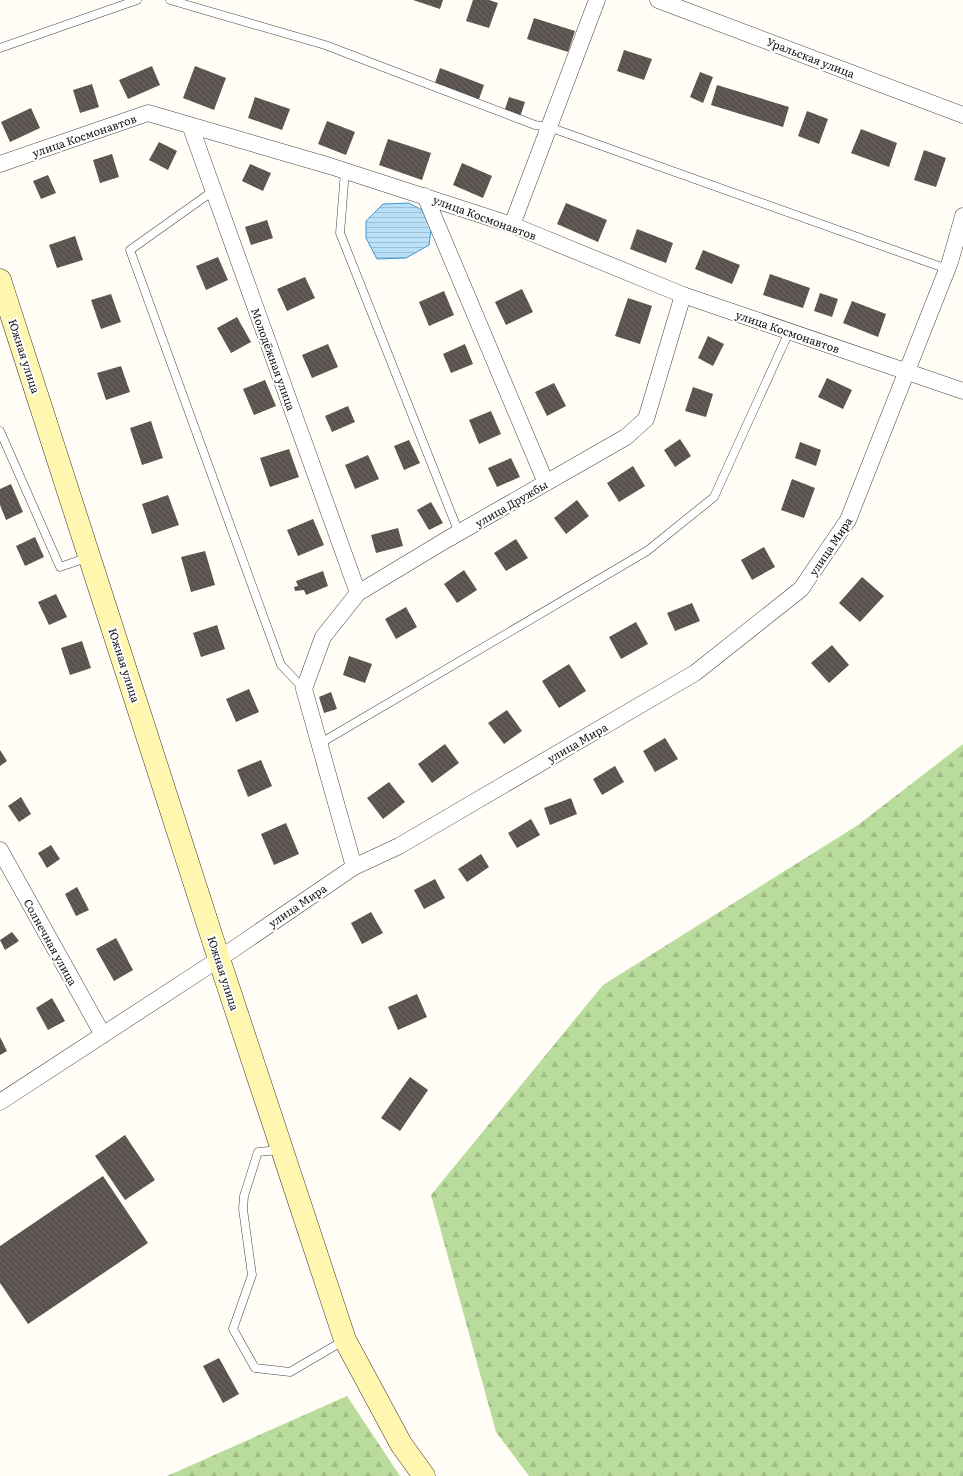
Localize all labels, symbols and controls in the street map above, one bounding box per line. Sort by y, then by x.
street label: Уральская улица [765,33,857,81]
street label: улица Космонавтов [30,110,138,160]
street label: улица Космонавтов [431,191,539,243]
street label: Молодёжная улица [248,305,300,413]
street label: улица Космонавтов [734,306,842,356]
street label: Южная улица [5,317,45,395]
street label: улица Дружбы [472,476,550,530]
street label: улица Мира [805,514,855,578]
street label: Южная улица [105,626,145,704]
street label: улица Мира [544,718,610,766]
street label: улица Мира [265,880,329,930]
street label: Солнечная улица [21,896,82,988]
street label: Южная улица [204,934,244,1012]

